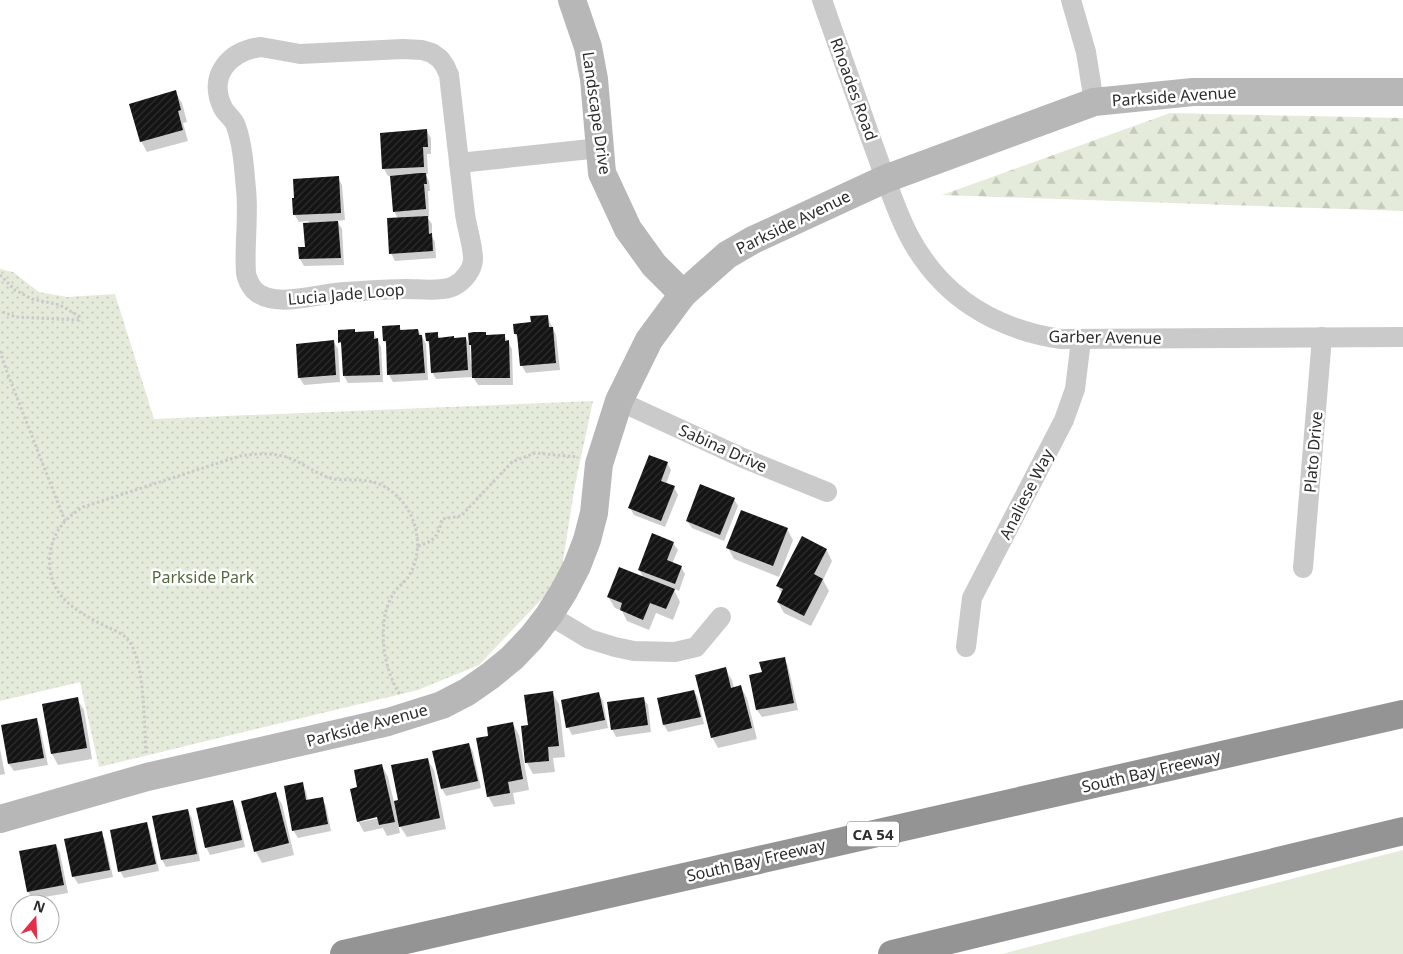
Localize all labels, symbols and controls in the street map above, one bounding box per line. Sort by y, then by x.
street label: Rhoades Road [825,35,883,143]
street label: Landscape Drive [577,50,617,176]
street label: Parkside Avenue [1111,81,1237,111]
street label: Parkside Avenue [732,185,854,259]
street label: Lucia Jade Loop [287,278,405,310]
street label: Garber Avenue [1048,325,1162,349]
street label: Plato Drive [1298,410,1328,494]
street label: Sabina Drive [675,419,771,477]
street label: Analiese Way [994,444,1059,543]
park label: Parkside Park [152,566,255,588]
street label: Parkside Avenue [304,698,430,752]
street label: South Bay Freeway [1079,744,1223,798]
road number: CA 54 [847,822,899,846]
street label: South Bay Freeway [684,833,828,887]
north arrow [10,894,60,944]
text: N [31,895,48,917]

